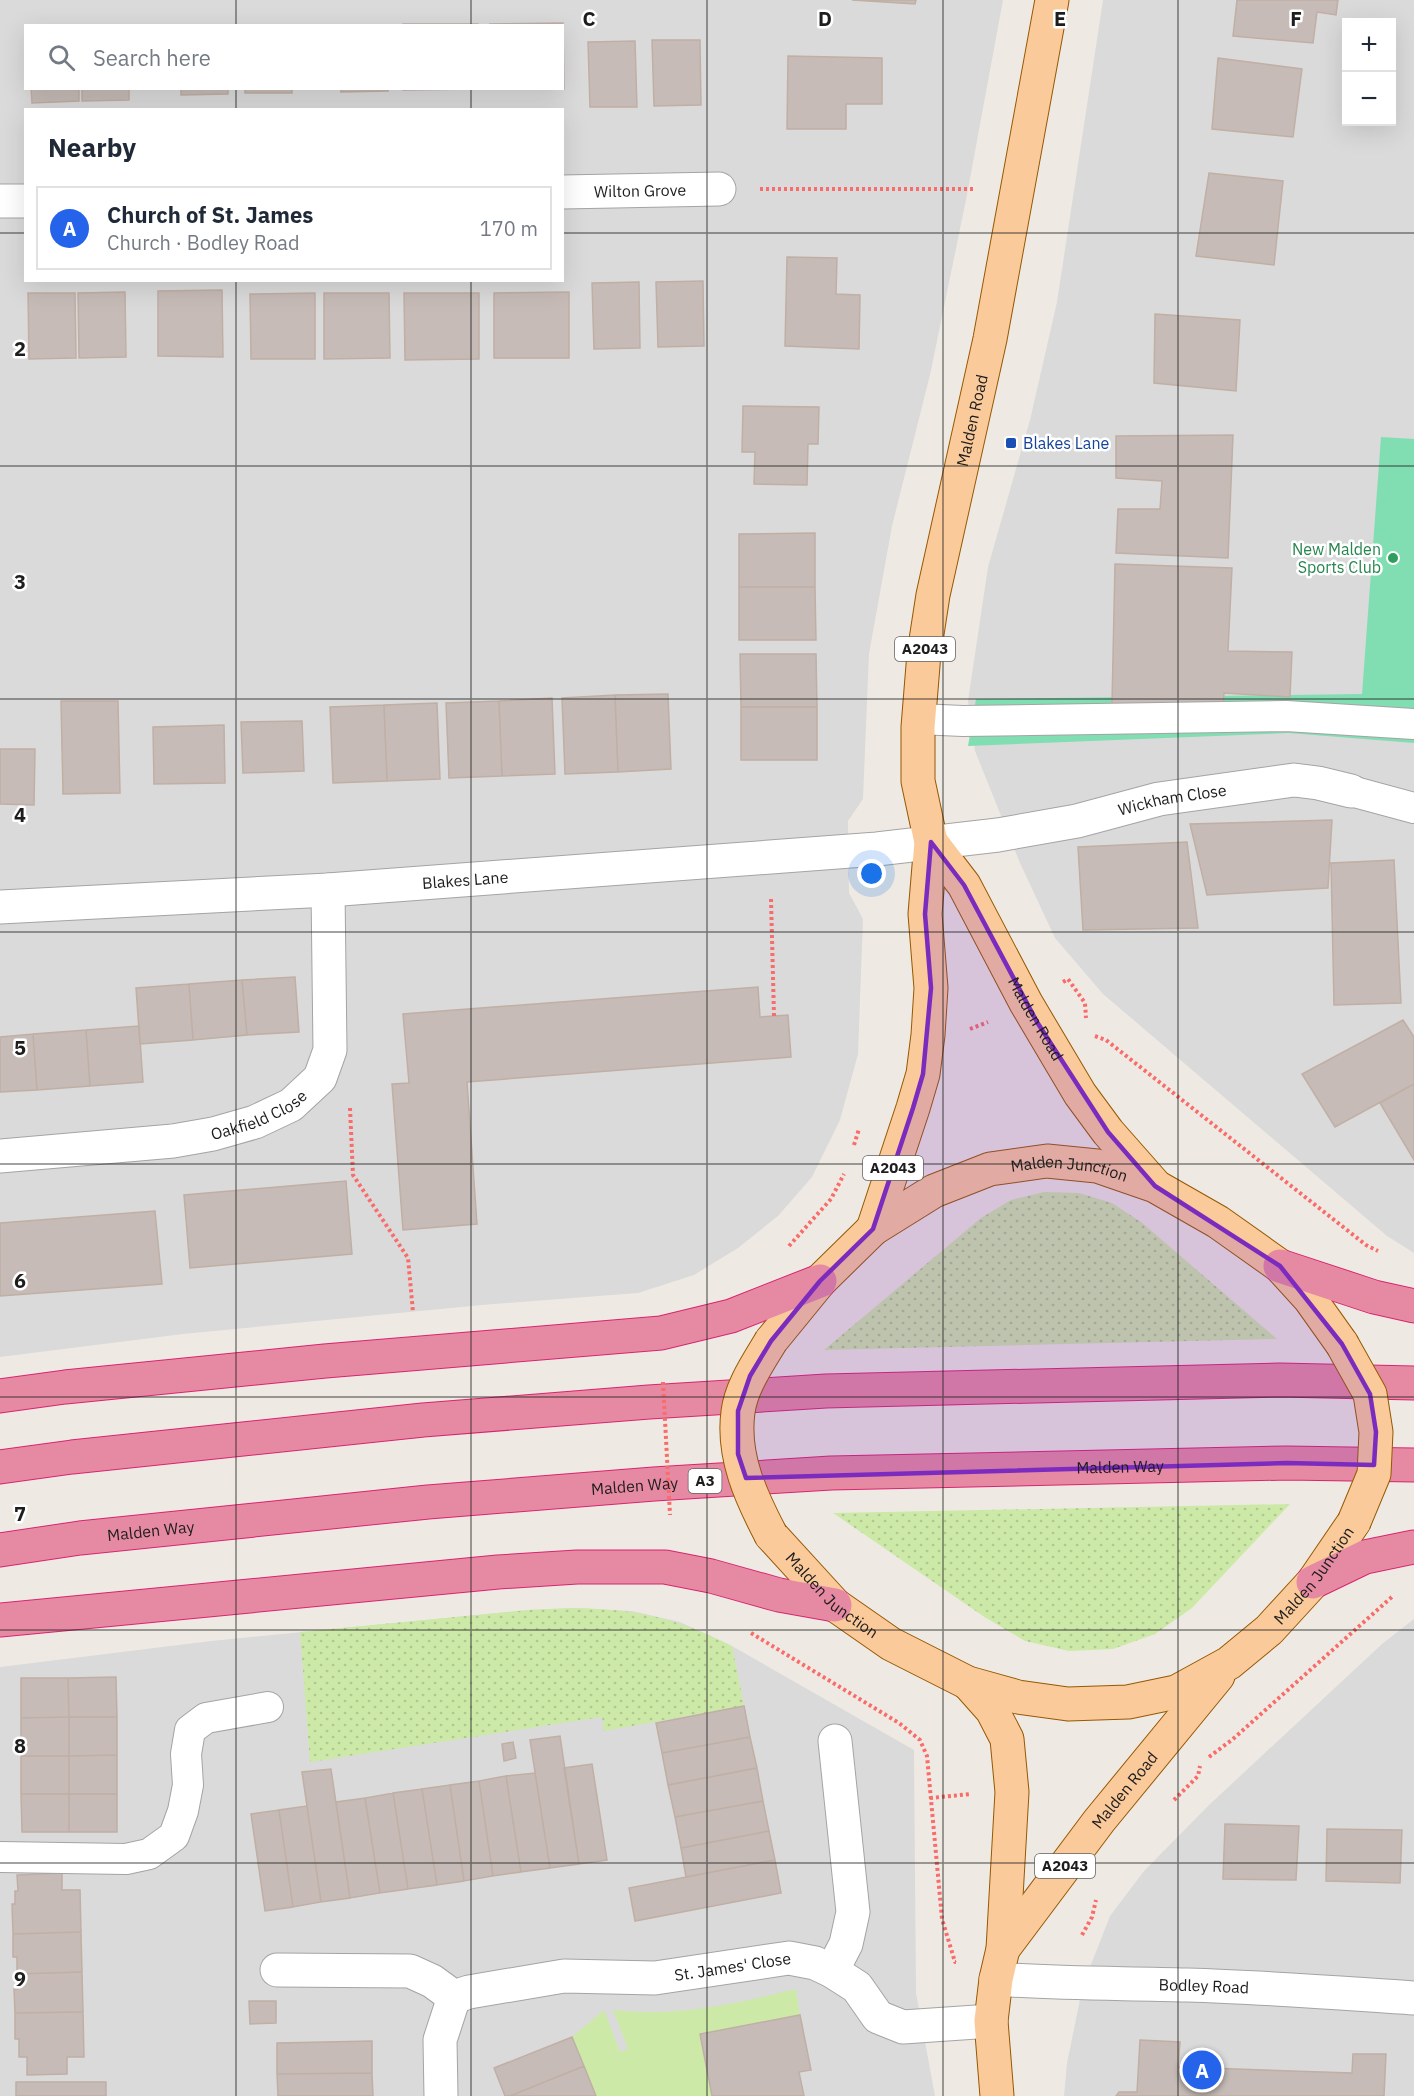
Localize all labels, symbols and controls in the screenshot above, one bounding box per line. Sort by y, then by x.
text: C [582,5,596,32]
text: D [818,5,832,32]
text: E [1054,5,1066,32]
text: F [1290,5,1302,32]
map controls [1342,18,1396,126]
button: + [1342,18,1396,72]
search box [24,24,564,90]
icon: search [45,41,78,74]
text: Search here [93,43,211,72]
button: − [1342,72,1396,126]
text: Nearby [48,130,136,164]
street label: Wilton Grove [594,180,687,201]
text: Church of St. James [107,200,313,229]
text: A [63,215,76,242]
text: 170 m [480,215,538,242]
text: Church · Bodley Road [107,229,300,256]
text: 2 [14,335,26,362]
street label: Malden Road [952,372,992,468]
place label: Blakes Lane [1023,433,1109,453]
marker: Blakes Lane [1004,436,1018,450]
place label: New Malden Sports Club [1292,539,1381,577]
marker: New Malden Sports Club [1386,551,1400,565]
text: 3 [14,568,26,595]
road number: A2043 [895,637,955,661]
street label: Wickham Close [1116,780,1228,820]
text: 4 [14,801,26,828]
your location [857,859,886,888]
street label: Blakes Lane [421,867,509,893]
street label: Malden Road [1004,973,1068,1064]
text: 5 [14,1034,26,1061]
street label: Oakfield Close [208,1085,311,1144]
street label: Malden Junction [1009,1151,1130,1186]
road number: A2043 [863,1156,923,1180]
text: 6 [14,1267,26,1294]
street label: Malden Way [1076,1456,1164,1478]
road number: A3 [688,1469,722,1493]
street label: Malden Way [590,1473,679,1499]
text: 7 [14,1500,26,1527]
street label: Malden Way [106,1516,195,1545]
street label: Malden Junction [1269,1523,1358,1628]
street label: Malden Junction [782,1548,882,1642]
text: 8 [14,1732,26,1759]
street label: Malden Road [1087,1748,1162,1832]
road number: A2043 [1035,1854,1095,1878]
street label: St. James' Close [673,1948,792,1985]
text: 9 [14,1965,26,1992]
street label: Bodley Road [1158,1974,1250,1997]
pin: A [1182,2048,1222,2092]

